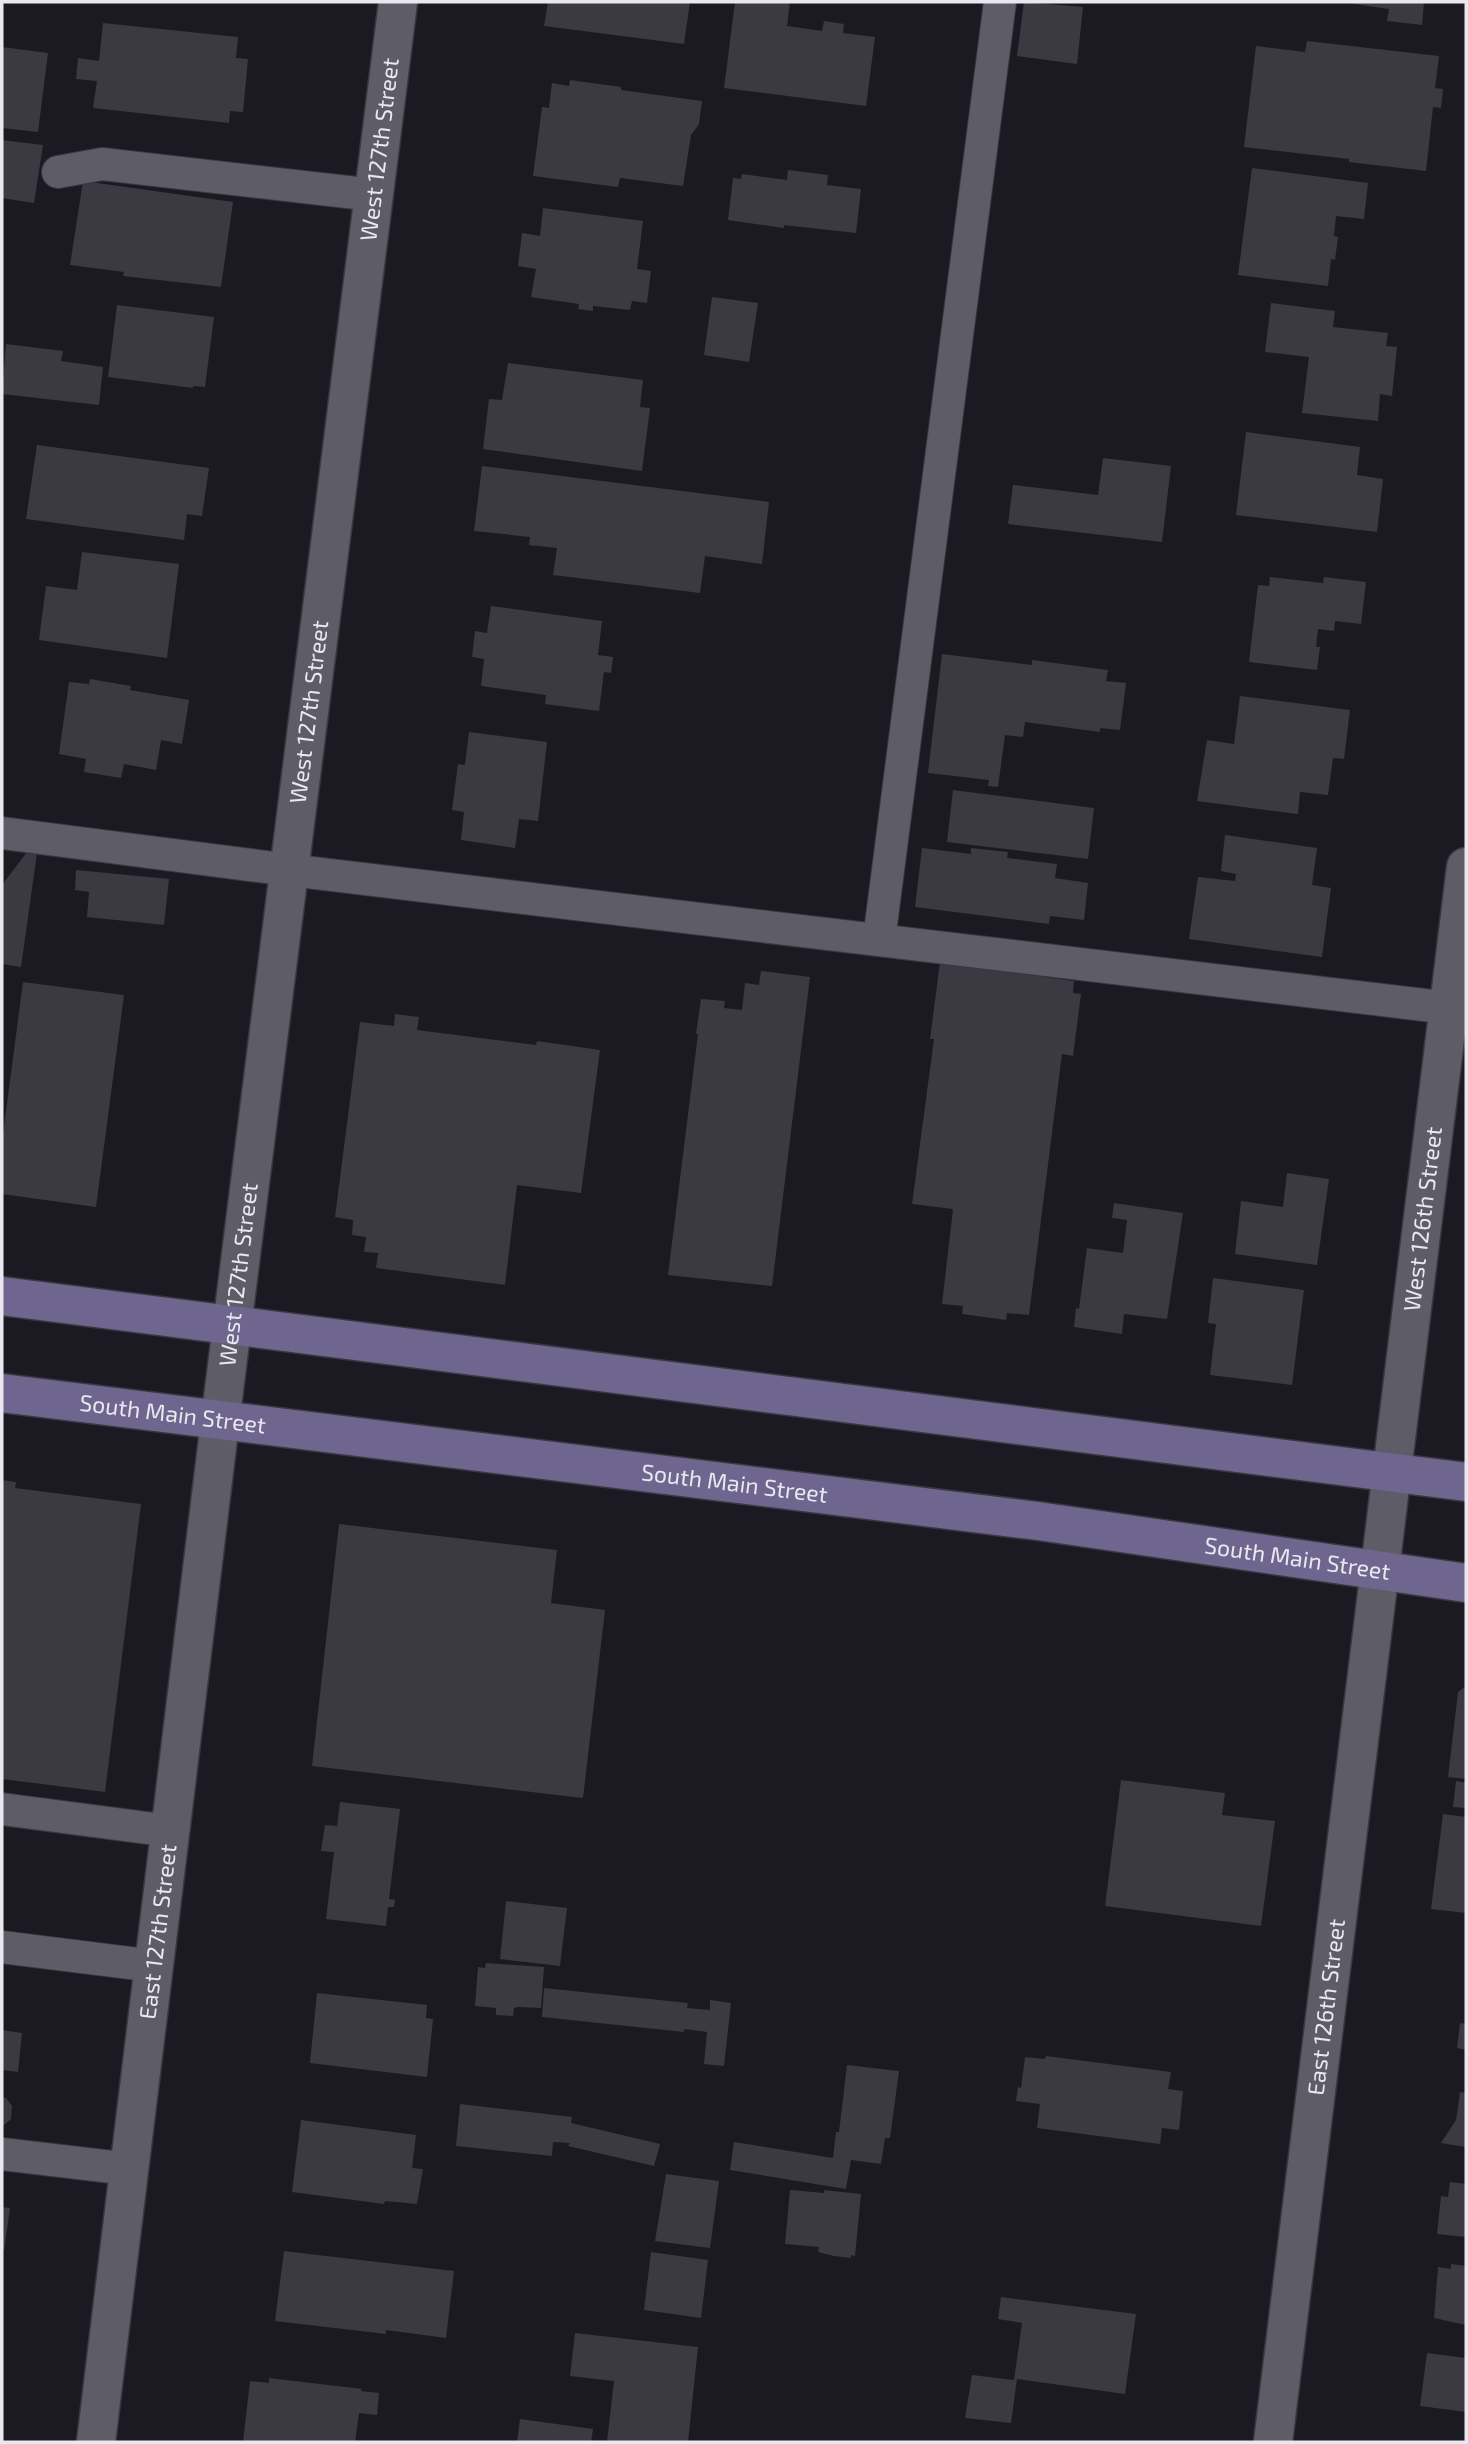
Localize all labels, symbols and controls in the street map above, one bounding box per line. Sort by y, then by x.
street label: West 127th Street [353,56,404,243]
street label: West 127th Street [283,618,333,805]
street label: West 126th Street [1397,1125,1447,1313]
street label: West 127th Street [212,1181,263,1368]
street label: South Main Street [78,1388,268,1439]
street label: South Main Street [640,1457,829,1508]
street label: South Main Street [1203,1530,1393,1585]
street label: East 127th Street [133,1842,182,2021]
street label: East 126th Street [1301,1917,1350,2097]

